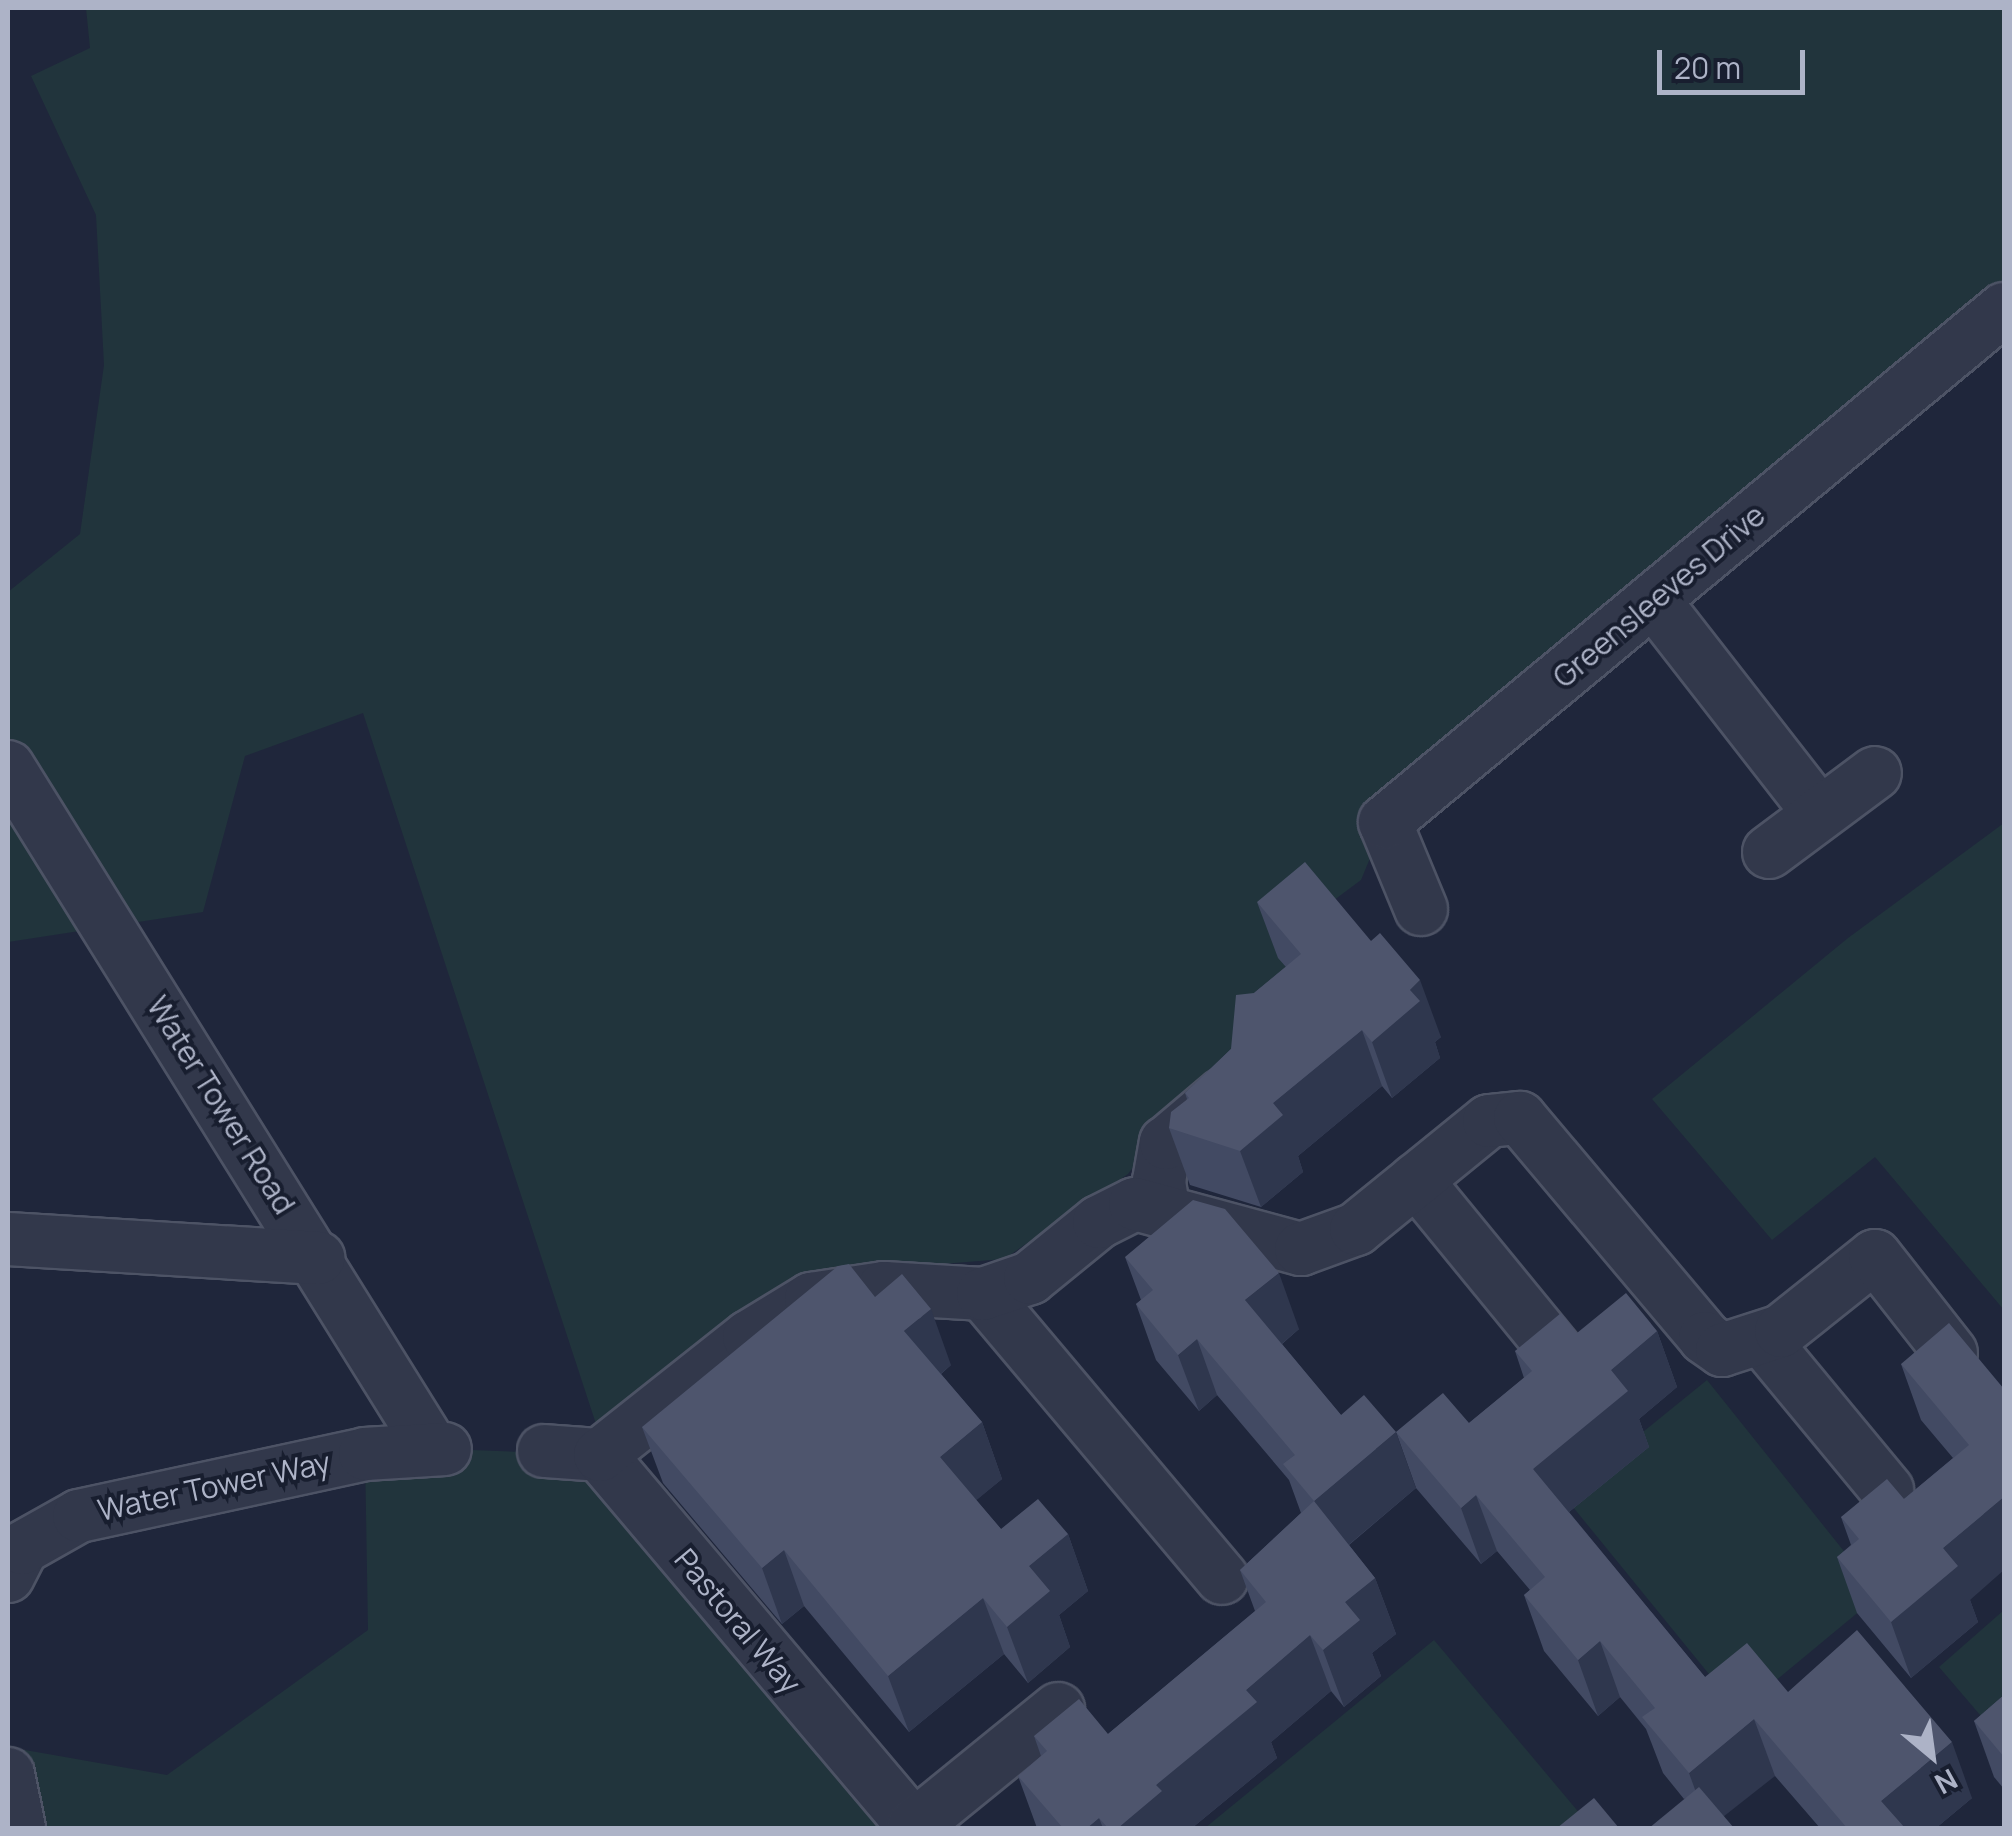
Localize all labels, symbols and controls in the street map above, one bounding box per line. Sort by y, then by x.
scale bar [1662,30,1810,92]
text: 20 m [1674,47,1741,88]
street label: Greensleeves Drive [1546,497,1772,695]
street label: Water Tower Road [140,990,302,1220]
street label: Water Tower Way [94,1444,334,1528]
street label: Pastoral Way [667,1542,809,1700]
north arrow [1882,1706,1982,1806]
text: N [1929,1761,1965,1804]

